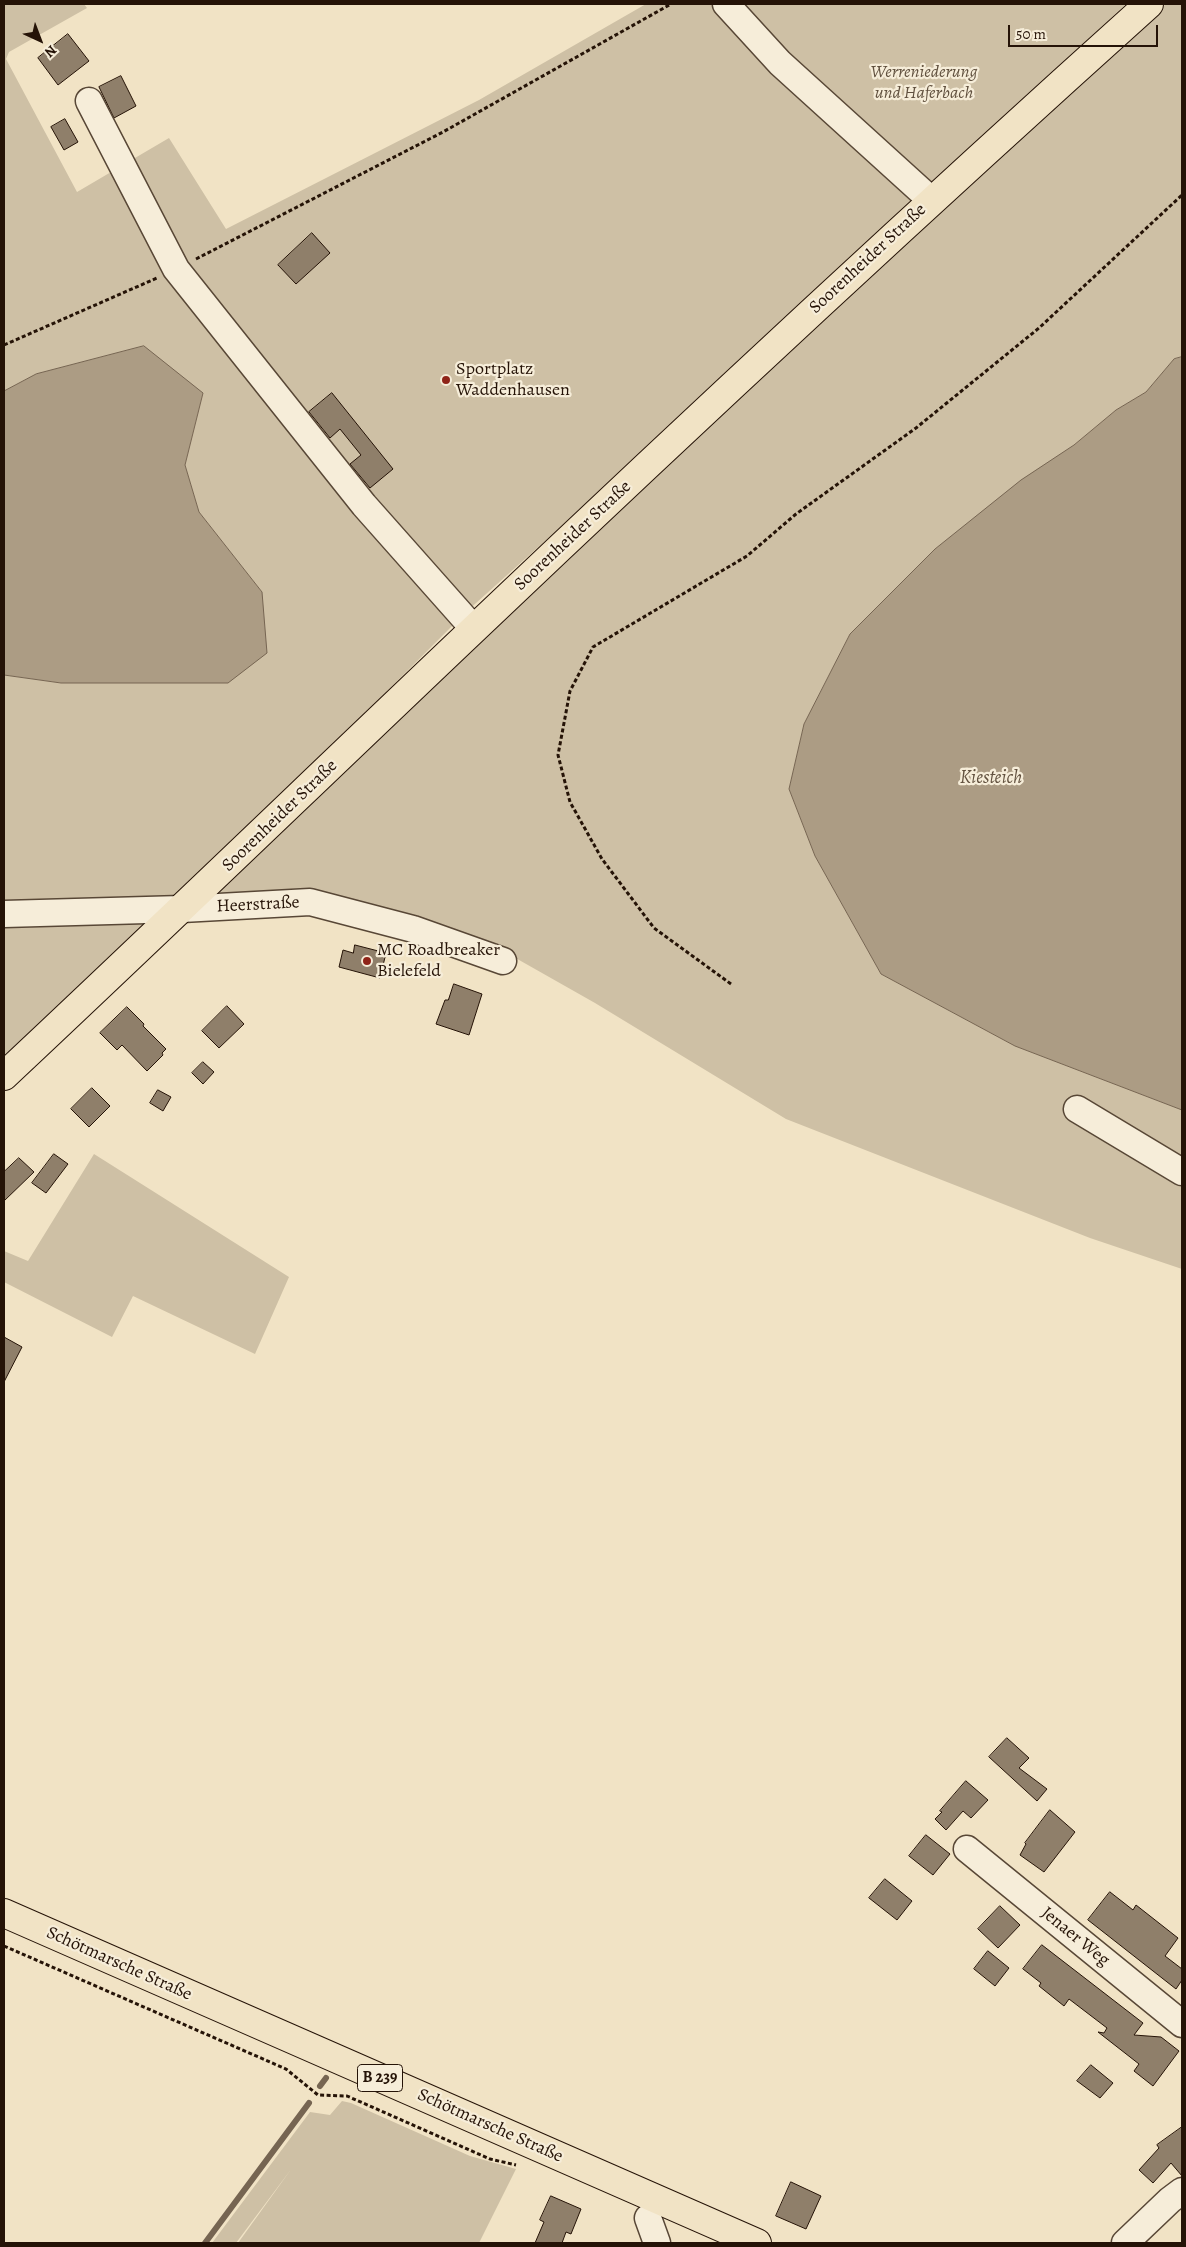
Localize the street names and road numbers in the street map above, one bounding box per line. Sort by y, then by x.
street label: Soorenheider Straße [805,199,931,319]
street label: Soorenheider Straße [510,476,636,596]
street label: Soorenheider Straße [218,755,342,877]
street label: Heerstraße [216,892,300,918]
street label: Jenaer Weg [1036,1903,1114,1971]
street label: Schötmarsche Straße [43,1922,195,2006]
road number: B 239 [358,2064,402,2092]
street label: Schötmarsche Straße [414,2084,566,2168]

